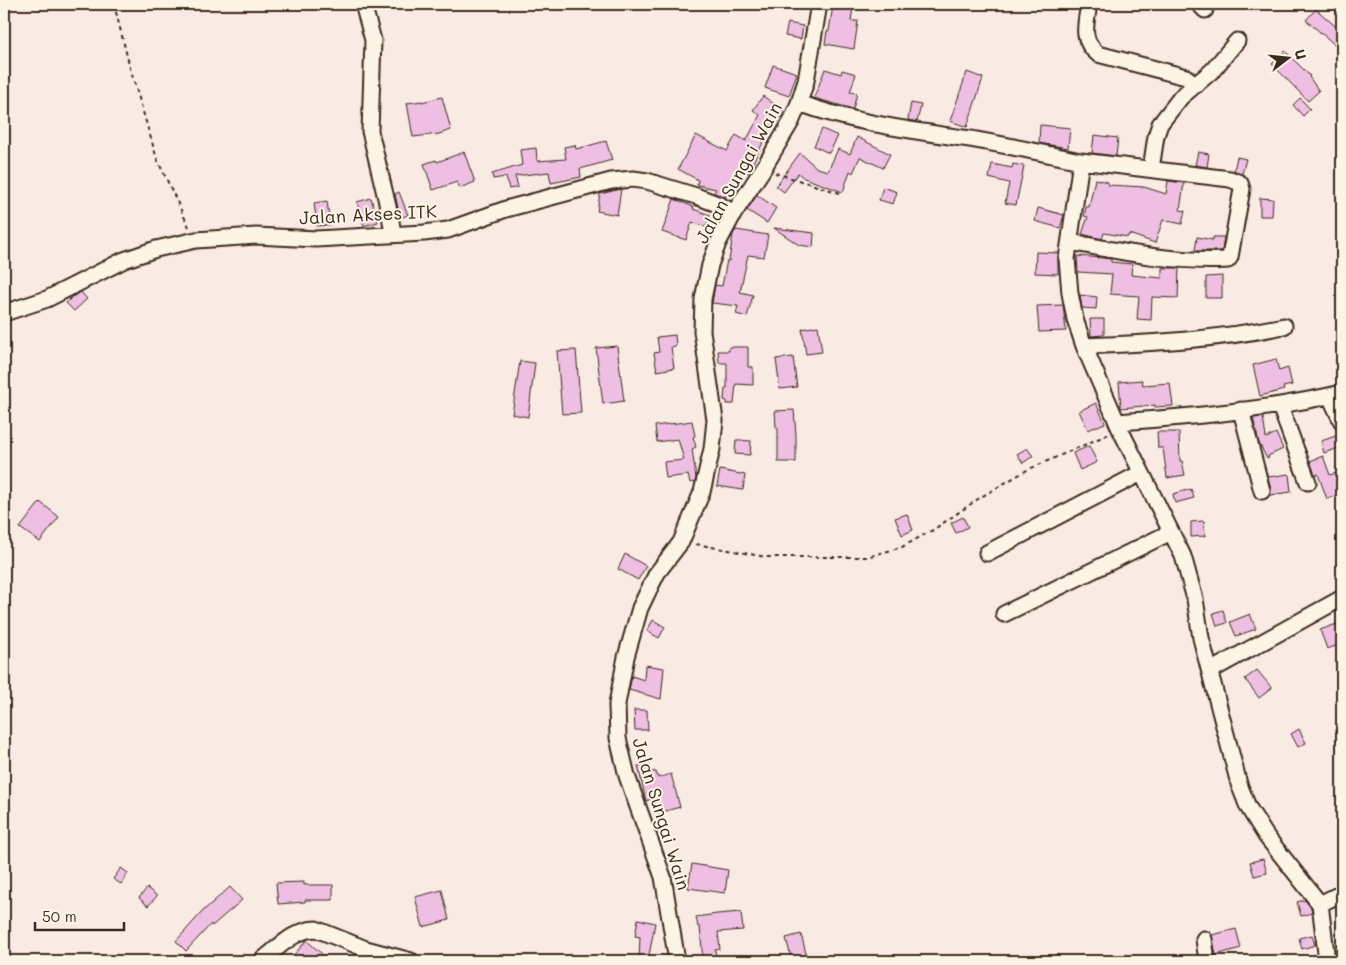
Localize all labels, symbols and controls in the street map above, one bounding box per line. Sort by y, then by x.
north arrow [1264,32,1314,82]
text: U [1290,47,1311,62]
street label: Jalan Sungai Wain [689,98,787,247]
street label: Jalan Akses ITK [299,198,437,230]
street label: Jalan Sungai Wain [627,735,697,893]
scale bar [35,900,124,932]
text: 50 m [42,906,77,926]

